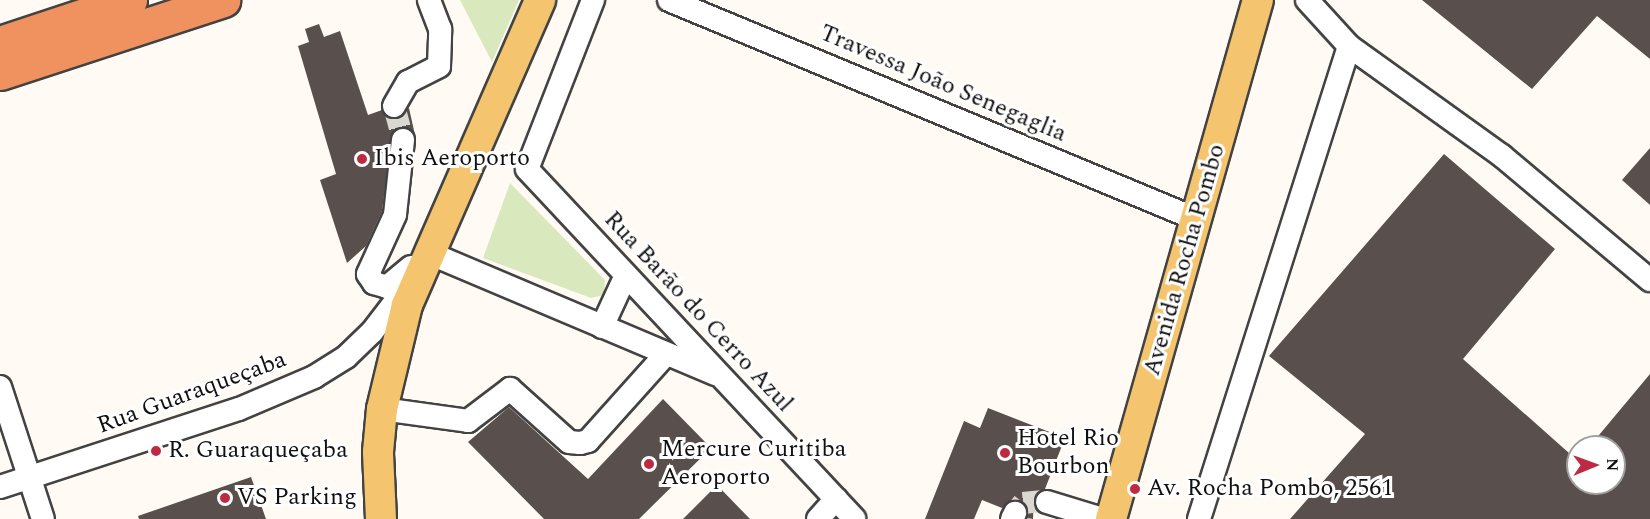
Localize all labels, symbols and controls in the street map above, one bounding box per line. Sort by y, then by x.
street label: Travessa João Senegaglia [815,19,1071,149]
street label: Avenida Rocha Pombo [1138,141,1232,379]
place label: Ibis Aeroporto [374,145,530,173]
marker: Ibis Aeroporto [355,152,369,166]
street label: Rua Barão do Cerro Azul [597,206,799,418]
street label: Rua Guaraqueçaba [94,345,290,441]
place label: Hotel Rio Bourbon [1017,425,1119,481]
north arrow [1566,435,1626,495]
place label: Mercure Curitiba Aeroporto [661,436,846,492]
place label: R. Guaraqueçaba [168,437,348,465]
marker: R. Guaraqueçaba [149,444,163,458]
marker: Hotel Rio Bourbon [998,446,1012,460]
marker: Mercure Curitiba Aeroporto [642,457,656,471]
text: N [1600,458,1624,471]
place label: Av. Rocha Pombo, 2561 [1147,475,1393,503]
marker: Av. Rocha Pombo, 2561 [1128,482,1142,496]
place label: VS Parking [237,484,357,512]
marker: VS Parking [218,491,232,505]

